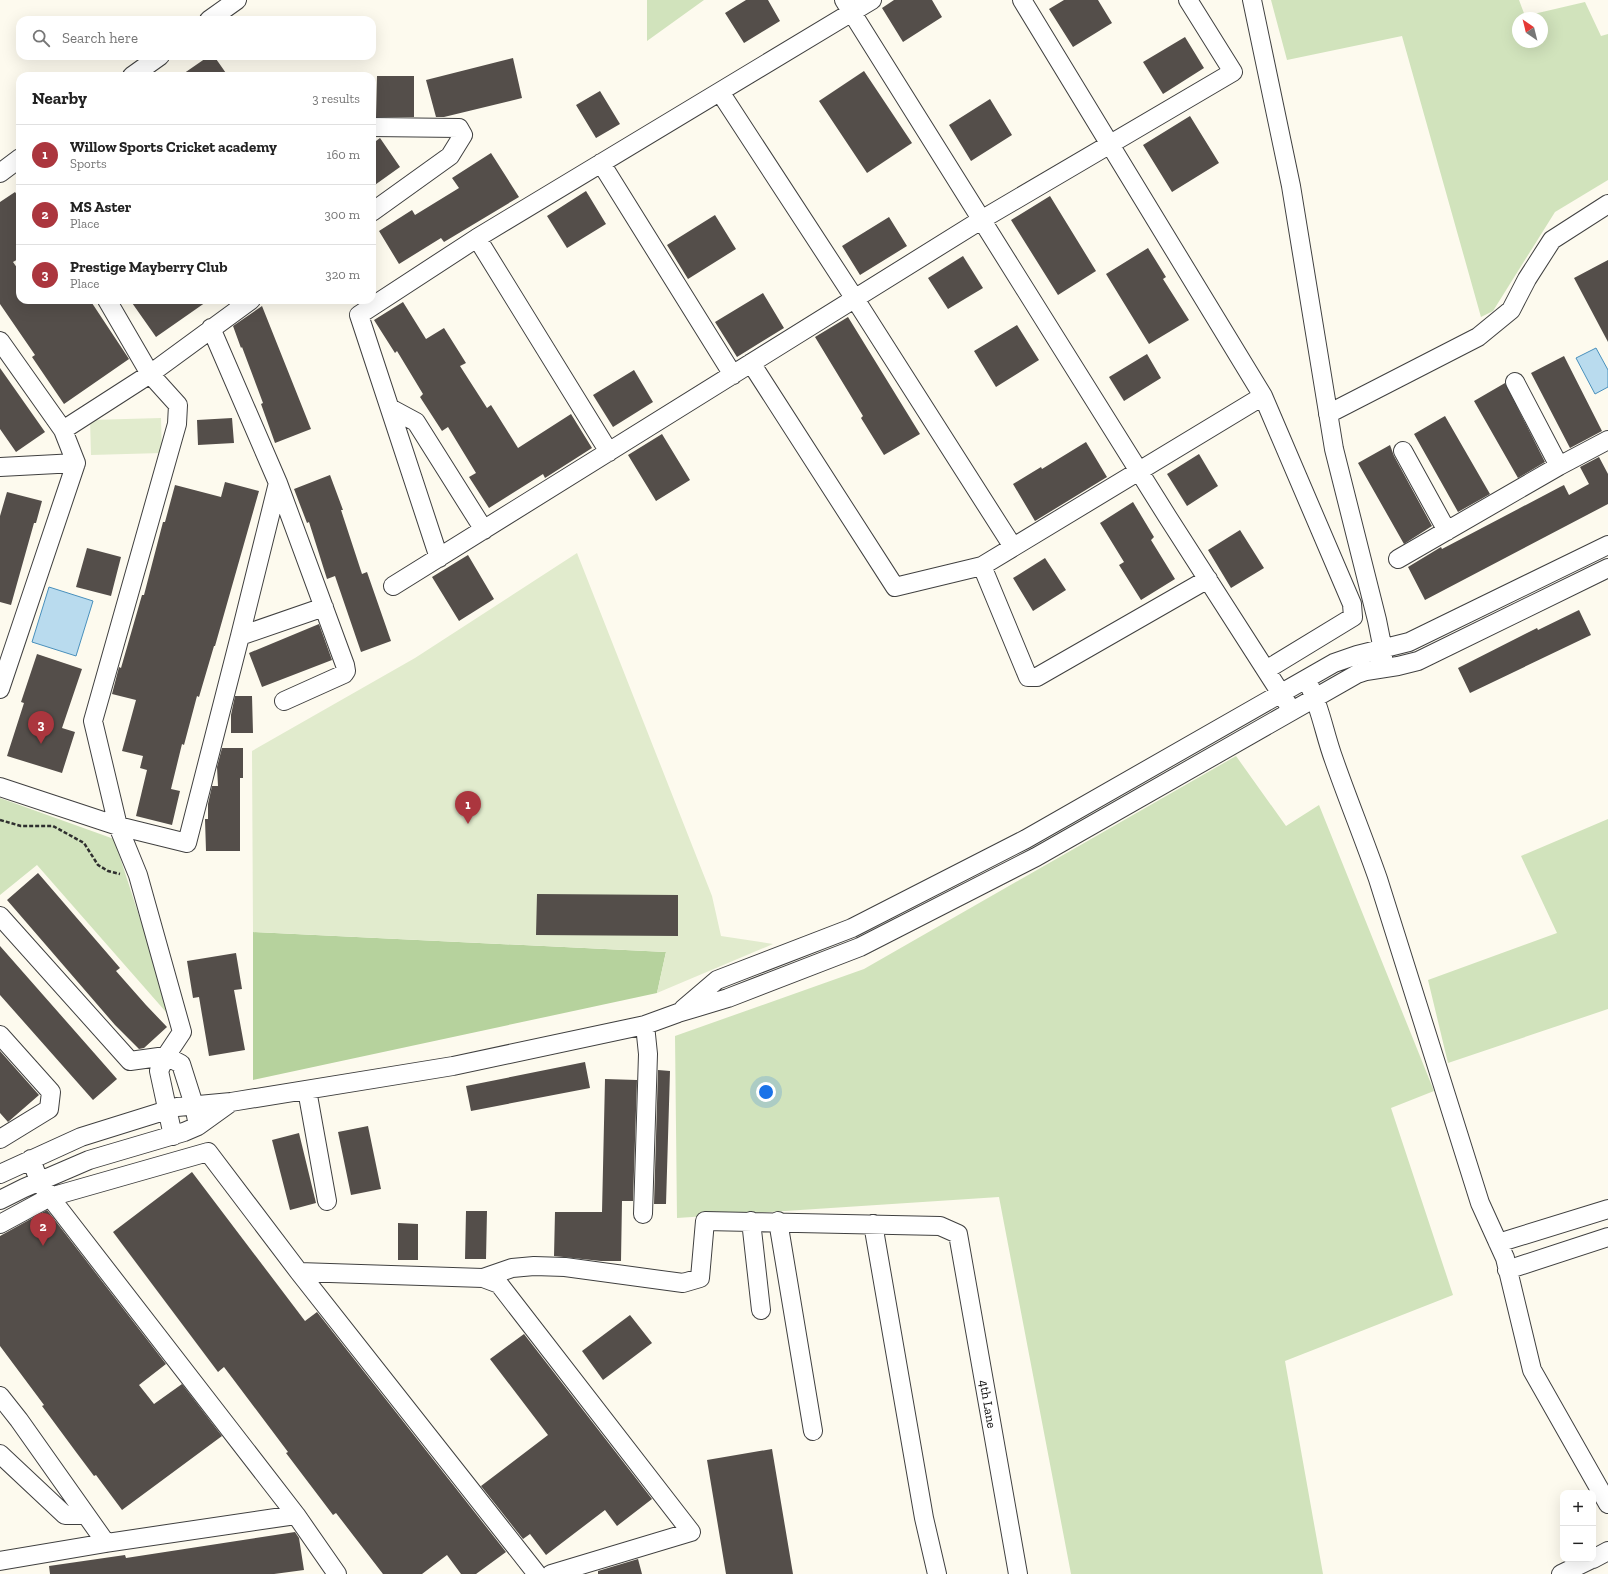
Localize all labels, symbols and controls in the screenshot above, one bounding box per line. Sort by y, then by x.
north arrow [1512,12,1548,48]
search box [16,16,376,60]
icon: search [30,27,52,49]
text: Search here [62,29,138,47]
text: Nearby [32,88,87,108]
text: 3 results [312,91,360,106]
text: Willow Sports Cricket academy [70,138,277,156]
text: 1 [42,147,48,162]
text: 160 m [326,147,360,162]
text: Sports [70,156,107,171]
text: MS Aster [70,198,131,216]
text: 2 [42,207,48,222]
text: 300 m [324,207,360,222]
text: Place [70,216,99,231]
text: Prestige Mayberry Club [70,258,228,276]
text: 3 [42,267,48,282]
text: 320 m [325,267,360,282]
text: Place [70,276,99,291]
pin: 3 [28,711,54,744]
pin: 1 [455,791,481,824]
your location [756,1082,776,1102]
pin: 2 [30,1213,56,1246]
street label: 4th Lane [976,1379,1000,1429]
map controls [1560,1490,1596,1562]
button: + [1560,1490,1596,1526]
button: − [1560,1526,1596,1562]

